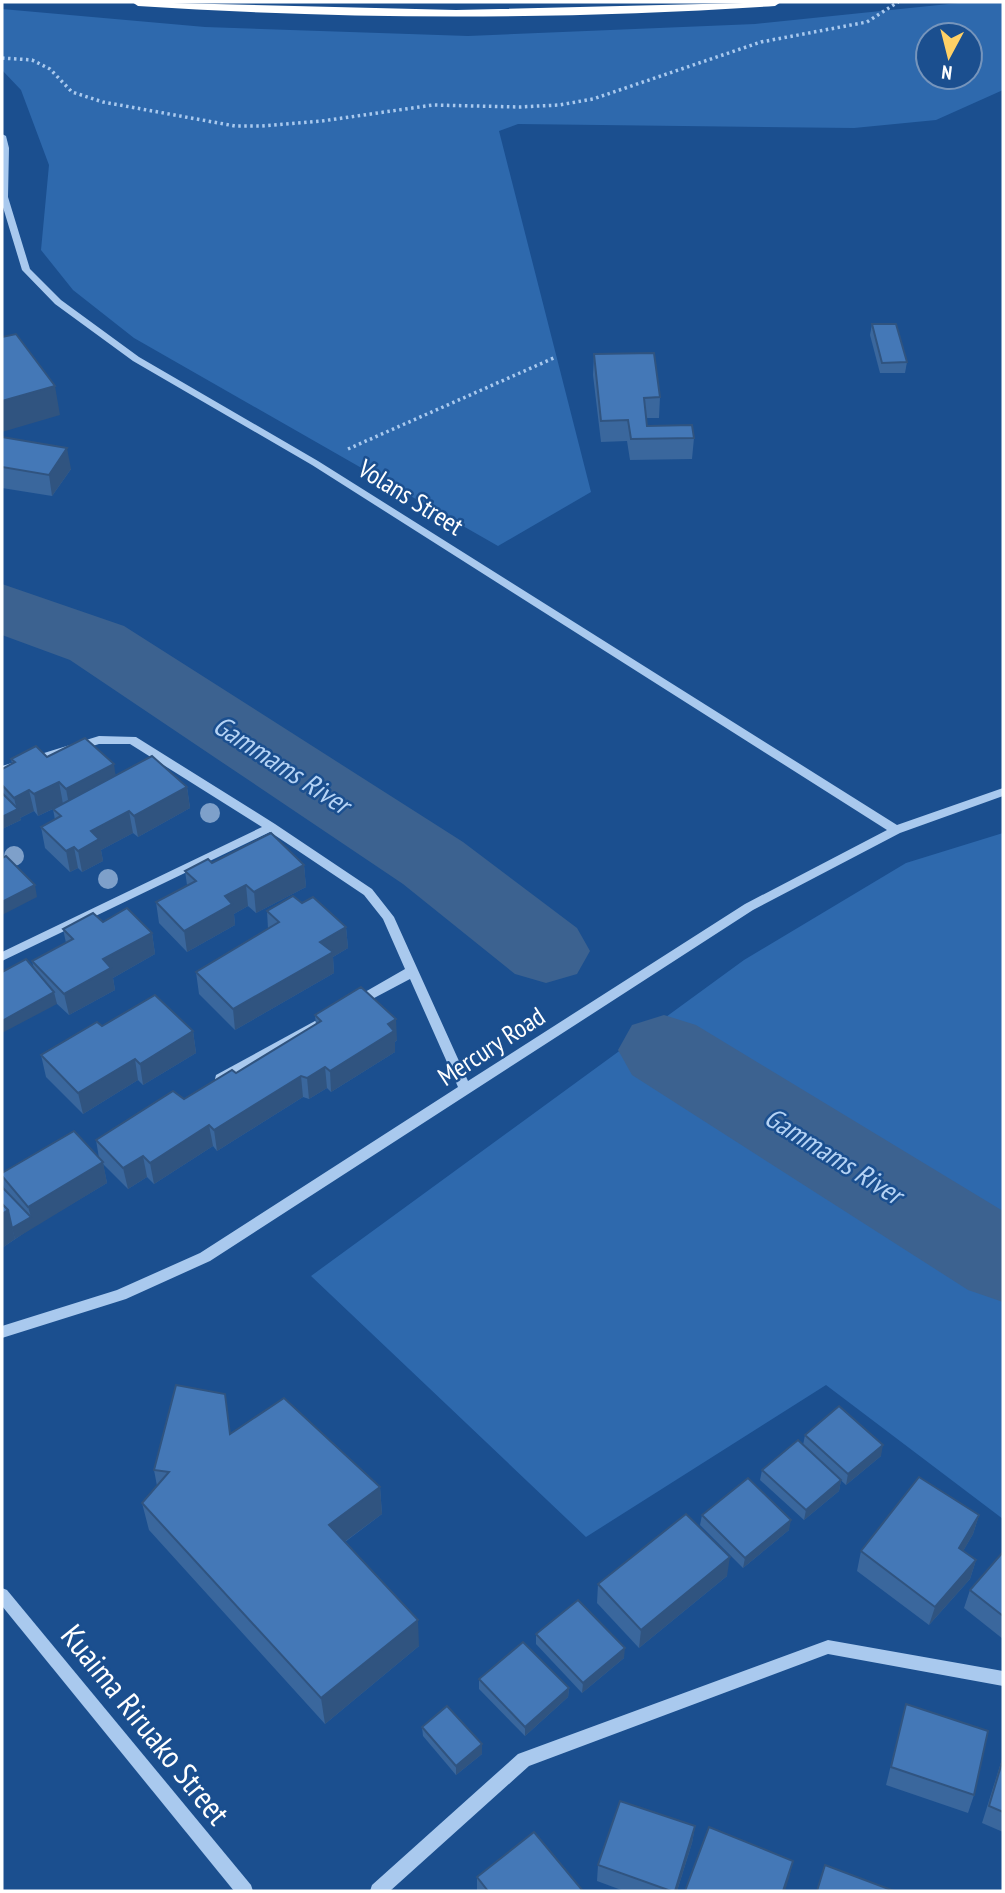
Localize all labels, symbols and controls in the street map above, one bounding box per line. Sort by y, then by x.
north arrow [914,21,984,91]
text: N [940,60,953,85]
street label: Volans Street [351,451,470,542]
water label: Gammams River [207,706,361,824]
street label: Mercury Road [431,999,551,1093]
water label: Gammams River [758,1098,914,1214]
street label: Kuaima Riruako Street [52,1615,240,1833]

